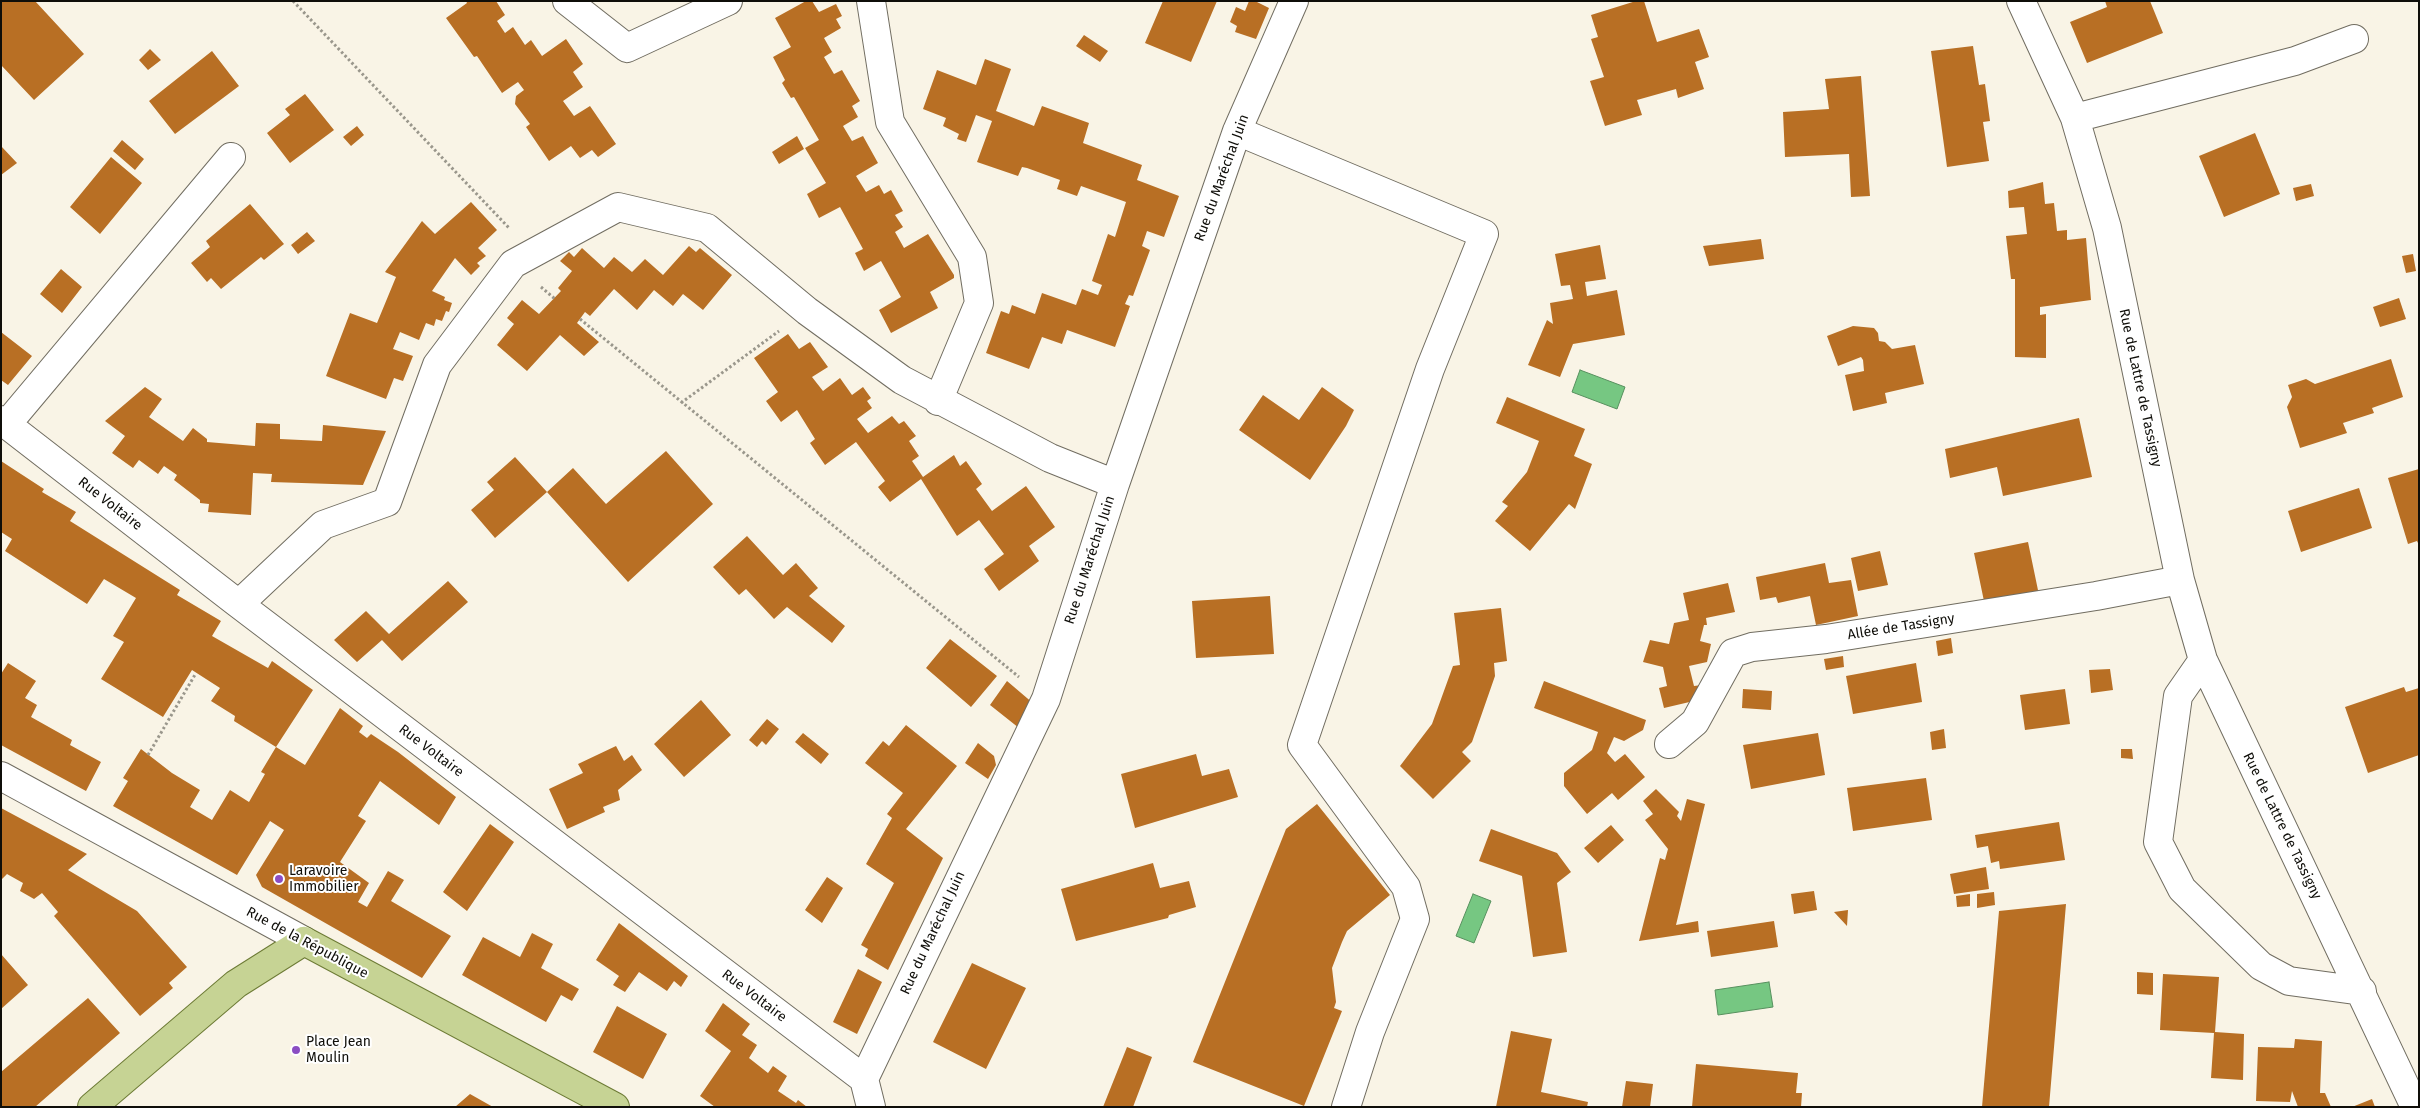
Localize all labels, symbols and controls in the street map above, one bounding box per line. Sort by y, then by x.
street label: Rue du Maréchal Juin [1191,112,1253,244]
street label: Rue de Lattre de Tassigny [2115,307,2165,469]
street label: Rue Voltaire [75,474,145,534]
street label: Rue du Maréchal Juin [1061,494,1119,626]
street label: Allée de Tassigny [1846,610,1956,644]
street label: Rue Voltaire [395,721,467,781]
street label: Rue de Lattre de Tassigny [2239,750,2325,902]
place label: Laravoire Immobilier [289,863,359,896]
street label: Rue du Maréchal Juin [897,869,969,997]
marker: Laravoire Immobilier [273,873,285,885]
street label: Rue de la République [243,904,371,982]
street label: Rue Voltaire [718,966,790,1026]
place label: Place Jean Moulin [306,1034,371,1066]
marker: Place Jean Moulin [290,1044,302,1056]

